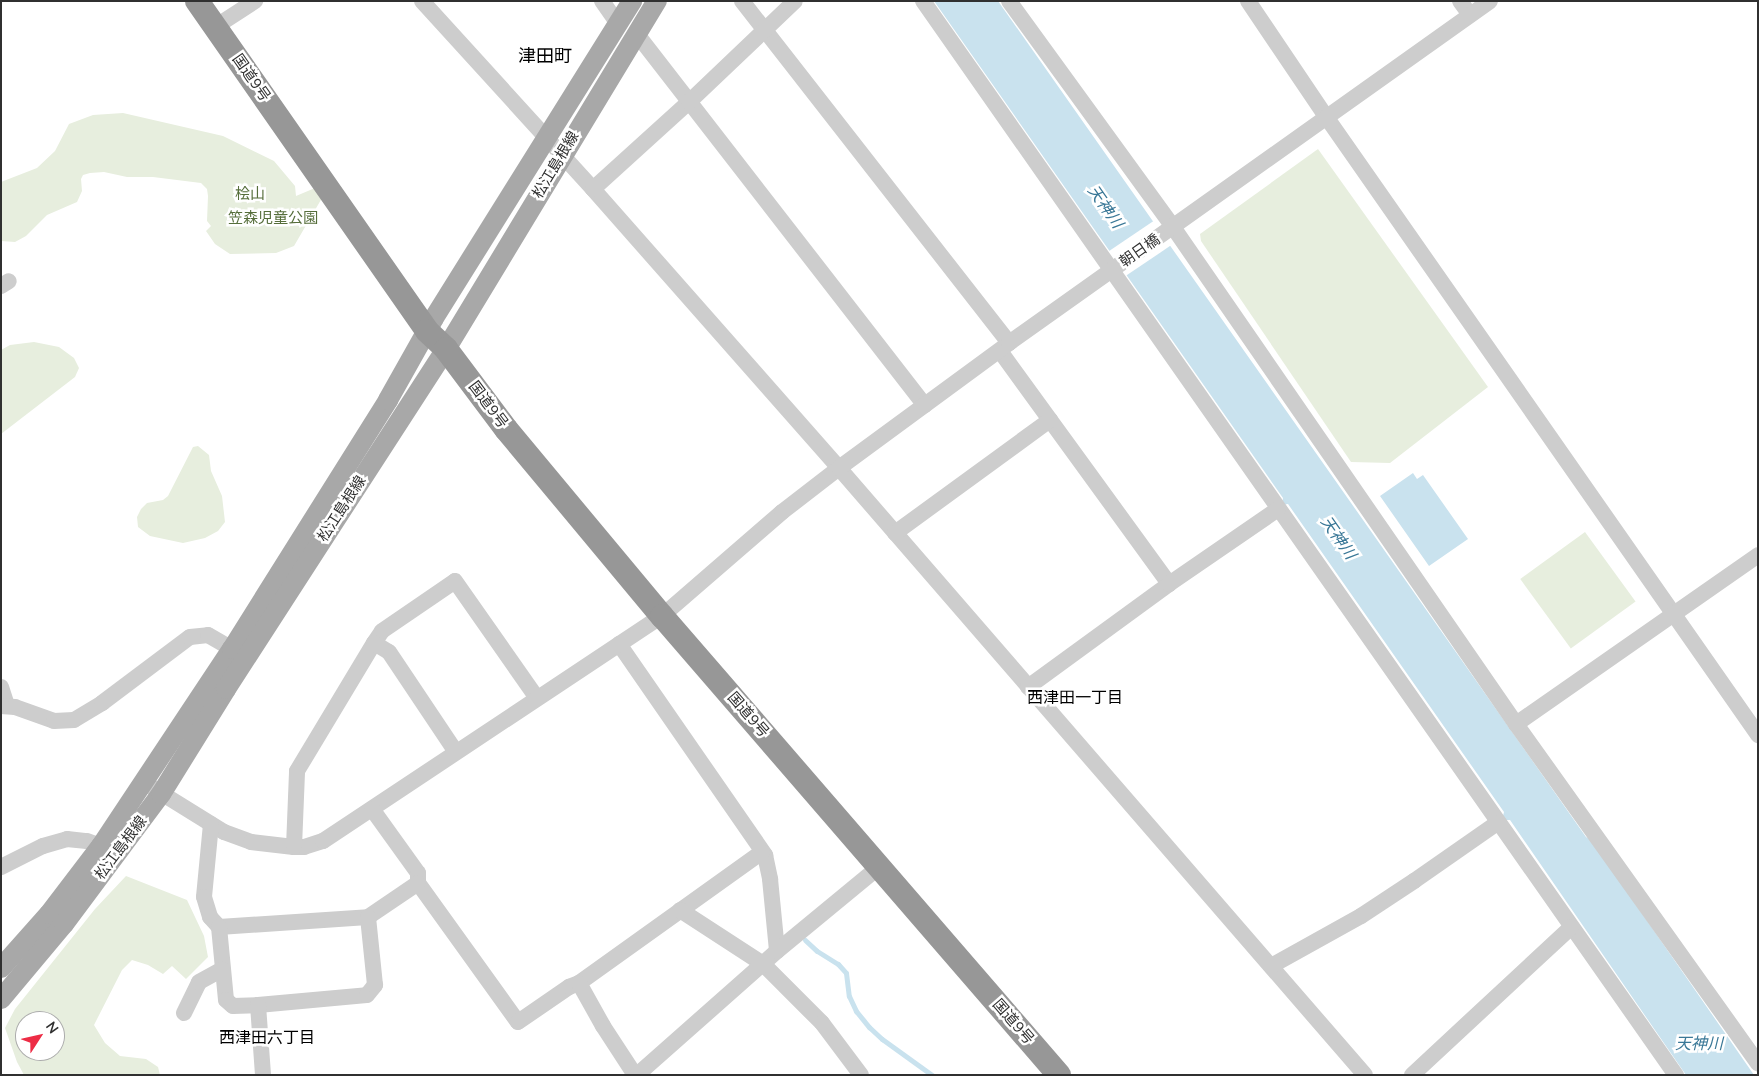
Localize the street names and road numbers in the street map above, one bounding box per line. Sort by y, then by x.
street label: 国道9号 [228,51,274,105]
street label: 松江島根線 [529,128,583,202]
street label: 朝日橋 [1116,231,1164,271]
street label: 国道9号 [465,378,511,432]
street label: 松江島根線 [314,473,370,545]
street label: 国道9号 [723,689,773,741]
street label: 松江島根線 [91,813,151,883]
street label: 国道9号 [988,996,1038,1048]

